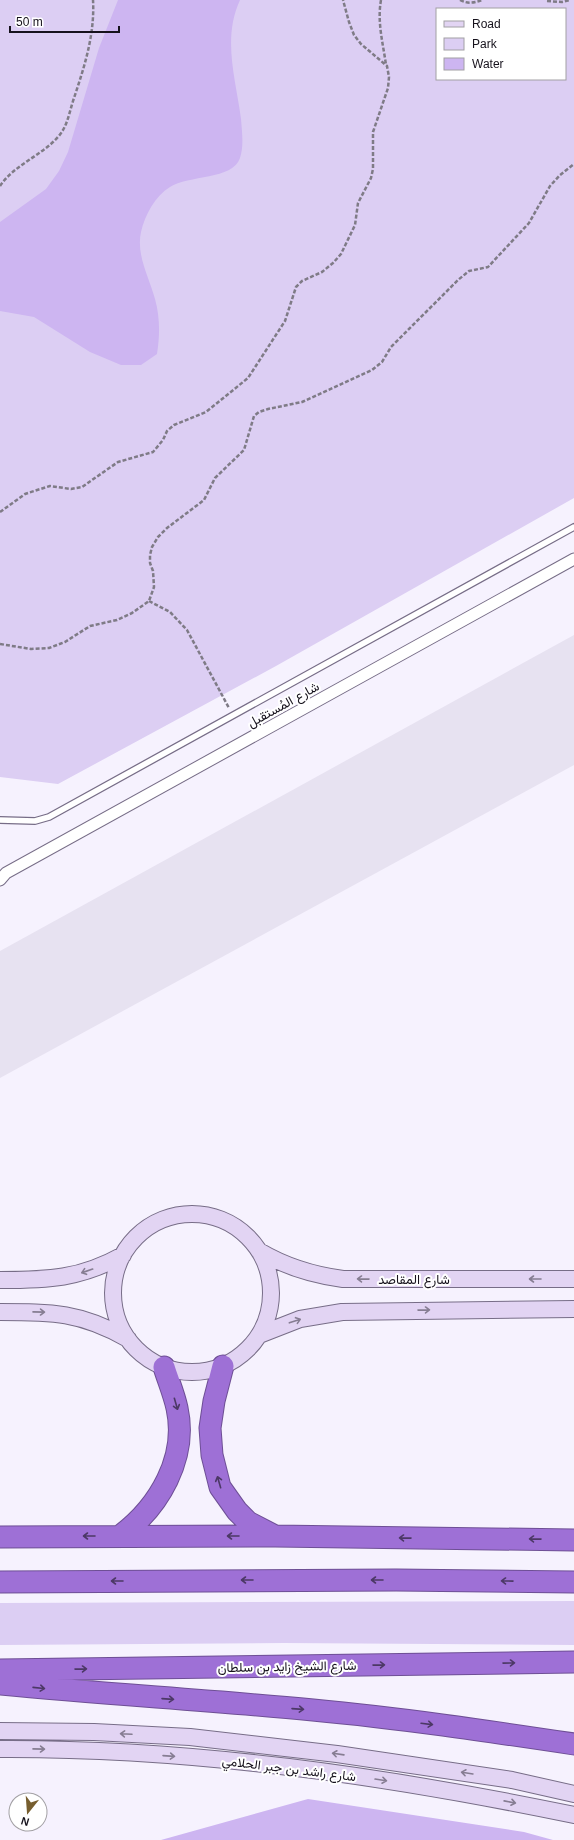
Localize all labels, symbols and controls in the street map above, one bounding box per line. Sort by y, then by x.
scale bar [10,8,119,34]
legend [436,8,566,80]
text: 50 m [16,15,43,29]
text: Road [472,17,501,31]
text: Park [472,37,498,51]
text: Water [472,57,504,71]
street label: شارع المُستقبل [245,679,323,732]
one-way arrow [82,1268,94,1276]
street label: شارع المقاصد [378,1272,450,1289]
one-way arrow [529,1275,542,1283]
one-way arrow [357,1276,370,1283]
one-way arrow [417,1306,430,1314]
one-way arrow [32,1308,45,1316]
one-way arrow [289,1317,302,1324]
one-way arrow [172,1397,180,1410]
one-way arrow [215,1475,222,1488]
one-way arrow [83,1532,96,1540]
one-way arrow [227,1532,240,1540]
one-way arrow [399,1534,412,1542]
one-way arrow [529,1535,542,1543]
one-way arrow [241,1576,254,1584]
one-way arrow [371,1576,384,1584]
one-way arrow [111,1577,124,1585]
one-way arrow [501,1577,514,1585]
street label: شارع الشيخ زايد بن سلطان [217,1658,357,1677]
one-way arrow [502,1659,515,1667]
one-way arrow [372,1661,385,1669]
one-way arrow [74,1665,87,1673]
one-way arrow [32,1684,45,1691]
one-way arrow [161,1695,174,1702]
one-way arrow [291,1705,304,1712]
one-way arrow [420,1720,433,1727]
one-way arrow [120,1730,133,1737]
one-way arrow [32,1745,45,1753]
one-way arrow [332,1750,345,1758]
one-way arrow [162,1752,175,1759]
street label: شارع راشد بن جبر الحلامي [221,1753,357,1787]
one-way arrow [461,1769,474,1777]
one-way arrow [374,1776,387,1784]
north arrow [8,1792,48,1832]
one-way arrow [503,1798,516,1806]
text: N [19,1815,31,1828]

